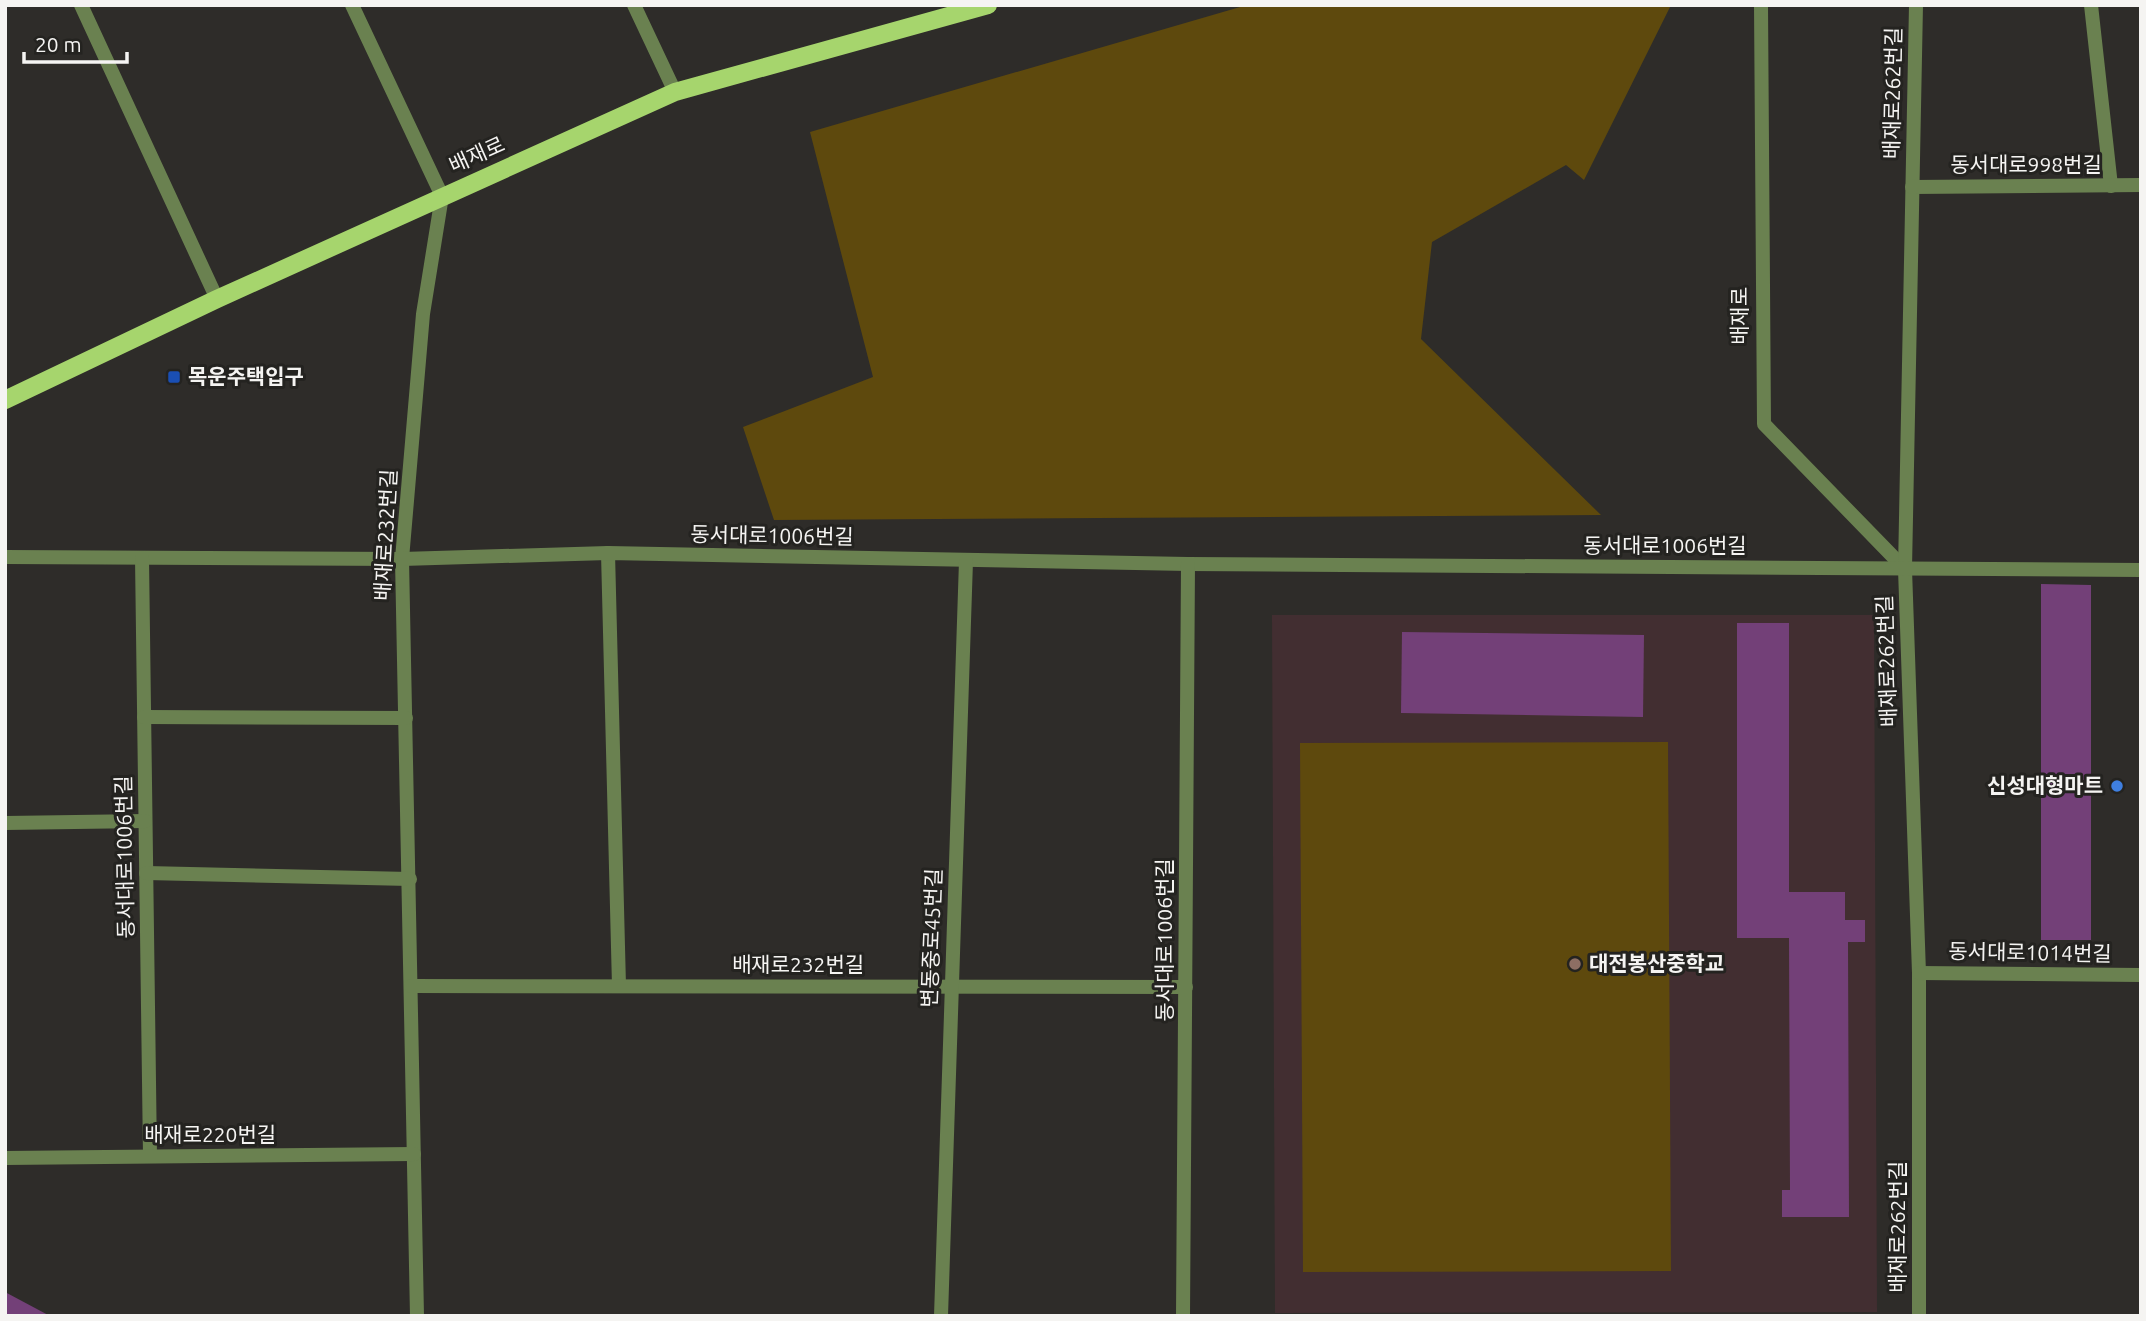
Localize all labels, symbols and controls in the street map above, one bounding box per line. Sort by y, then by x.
scale bar [24,21,128,65]
street label: 배재로262번길 [1879,27,1905,159]
text: 20 m [35,32,82,56]
street label: 배재로 [445,131,508,177]
street label: 동서대로998번길 [1950,152,2102,176]
street label: 배재로 [1727,287,1751,345]
place label: 목운주택입구 [188,364,304,388]
marker: 목운주택입구 [166,369,182,385]
street label: 배재로232번길 [370,468,400,602]
street label: 동서대로1006번길 [690,522,854,548]
street label: 동서대로1006번길 [1583,533,1747,557]
street label: 배재로262번길 [1872,595,1900,727]
place label: 신성대형마트 [1987,773,2103,797]
street label: 동서대로1006번길 [111,775,137,939]
marker: 신성대형마트 [2109,778,2125,794]
street label: 동서대로1006번길 [1152,858,1176,1022]
street label: 변동중로45번길 [917,868,945,1008]
street label: 동서대로1014번길 [1948,939,2112,965]
place label: 대전봉산중학교 [1589,951,1724,975]
street label: 배재로232번길 [732,952,864,976]
marker: 대전봉산중학교 [1567,956,1583,972]
street label: 배재로220번길 [144,1122,276,1146]
street label: 배재로262번길 [1885,1161,1909,1293]

